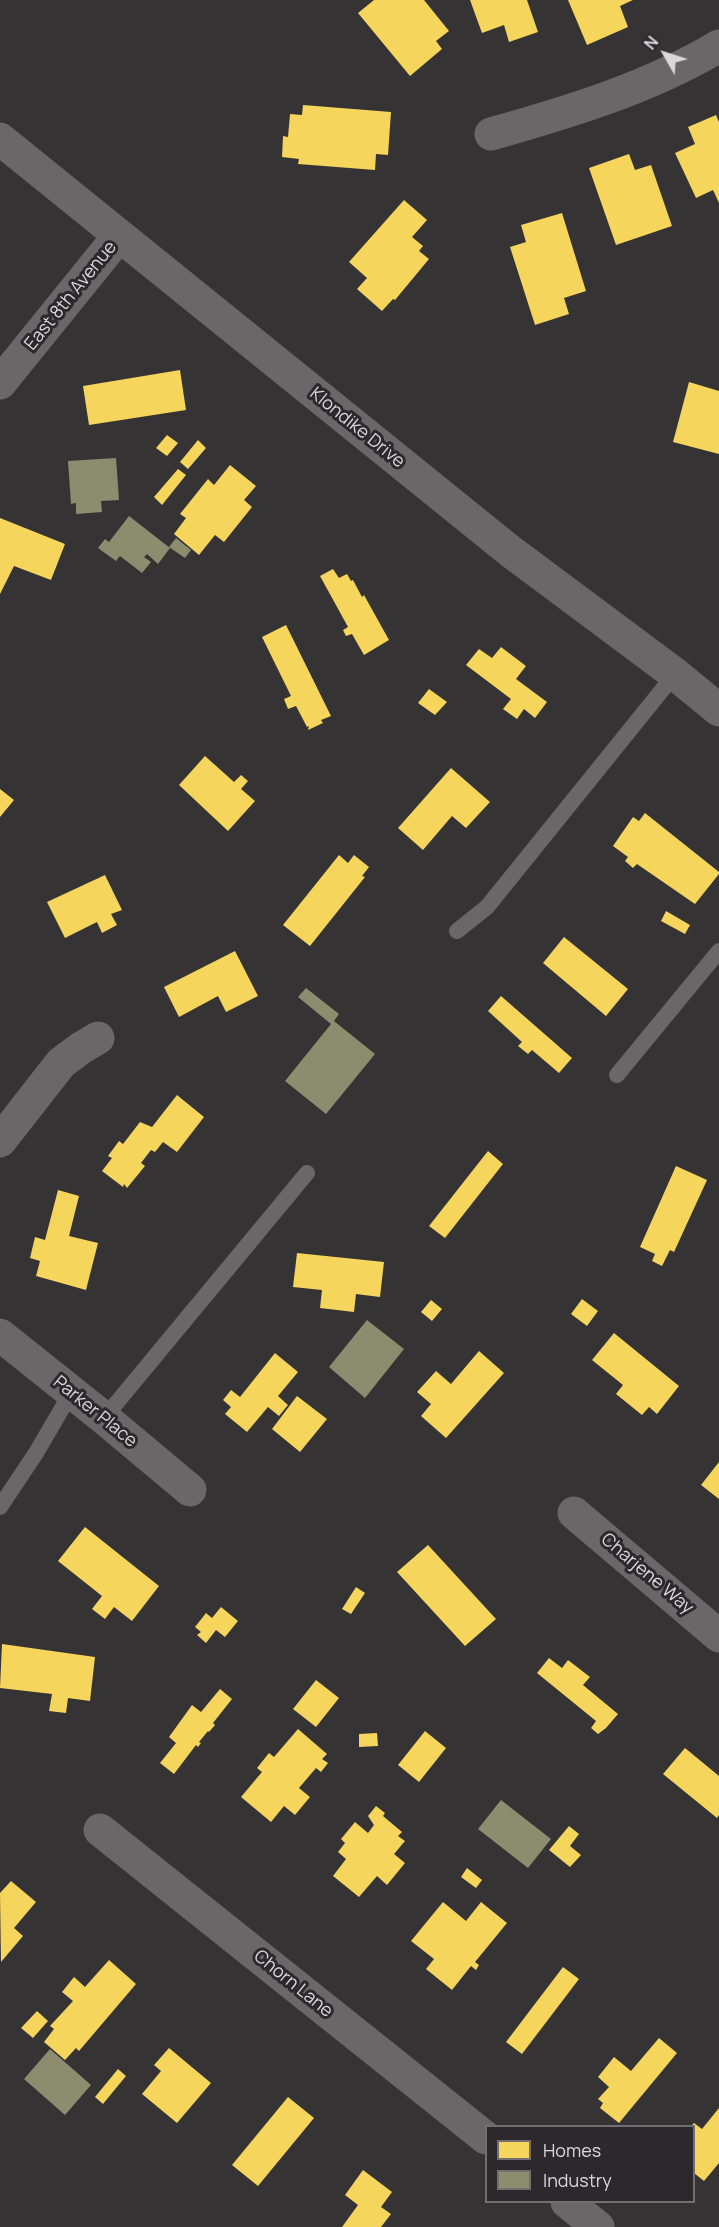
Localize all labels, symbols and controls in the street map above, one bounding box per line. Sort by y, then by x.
north arrow [635,24,695,84]
text: N [639,31,663,54]
street label: East 8th Avenue [20,237,122,355]
street label: Klondike Drive [305,383,409,473]
street label: Parker Place [49,1372,141,1452]
street label: Charjene Way [596,1529,698,1619]
street label: Chorn Lane [249,1946,337,2022]
legend [485,2125,695,2203]
text: Homes [543,2138,601,2162]
text: Industry [543,2168,612,2192]

